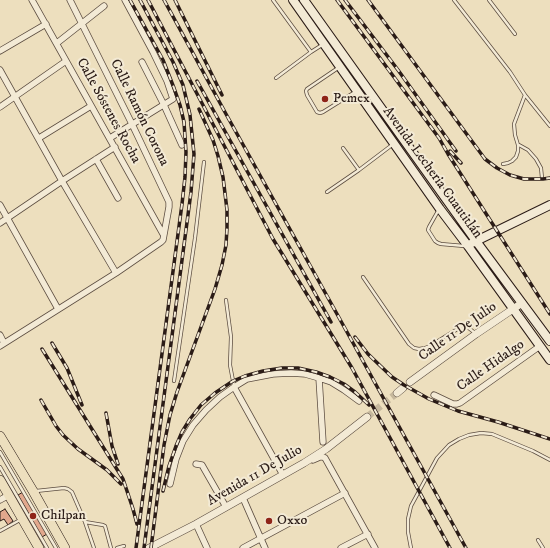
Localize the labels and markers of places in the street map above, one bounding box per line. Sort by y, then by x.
place label: Pemex [333,91,370,107]
marker: Pemex [320,94,330,104]
place label: Chilpan [41,508,86,524]
marker: Chilpan [28,511,38,521]
place label: Oxxo [277,513,307,529]
marker: Oxxo [264,516,274,526]

